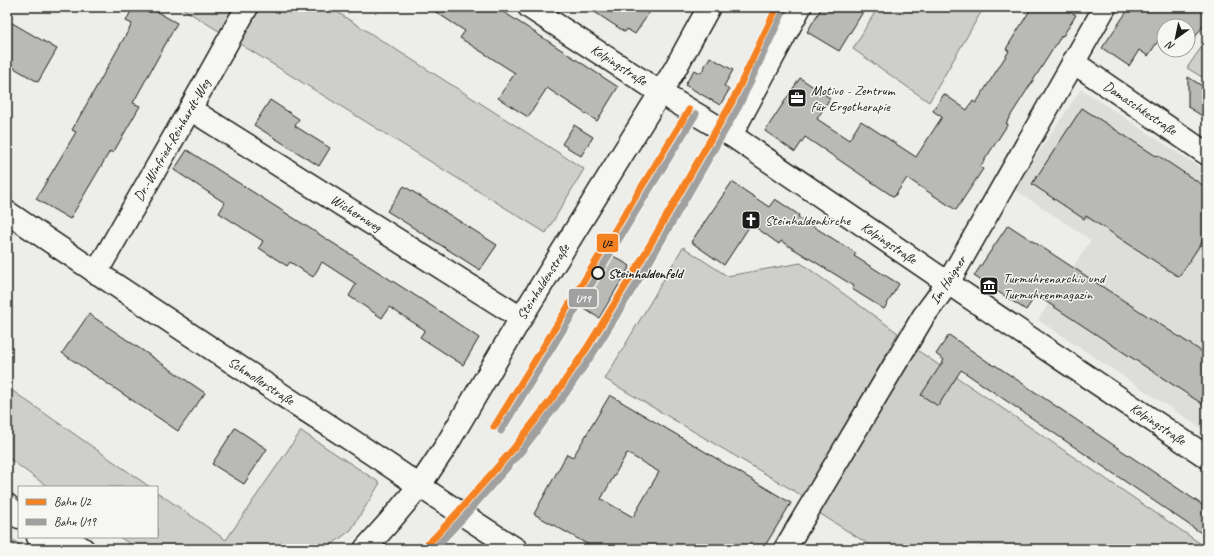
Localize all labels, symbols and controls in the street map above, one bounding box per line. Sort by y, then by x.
north arrow [1156,18,1196,58]
text: N [1162,37,1177,54]
street label: Kolpingstraße [588,41,651,90]
street label: Dr.-Winfried-Reinhardt-Weg [130,75,215,204]
street label: Damaschkestraße [1100,77,1181,139]
place label: Motivo - Zentrum für Ergotherapie [811,82,896,115]
office icon: Motivo - Zentrum für Ergotherapie [786,87,808,109]
street label: Wichernweg [327,191,386,236]
church icon: Steinhaldenkirche [740,209,762,231]
place label: Steinhaldenkirche [765,212,851,229]
street label: Kolpingstraße [858,218,921,268]
line badge: U2 [596,233,619,253]
text: U2 [602,236,613,250]
street label: Steinhaldenstraße [513,240,574,323]
street label: Im Haigner [926,251,971,307]
place label: Steinhaldenfeld [608,265,685,282]
marker: Steinhaldenfeld [591,266,605,280]
place label: Turmuhrenarchiv und Turmuhrenmagazin [1003,270,1107,303]
museum icon: Turmuhrenarchiv und Turmuhrenmagazin [978,275,1000,297]
line badge: U19 [568,288,598,308]
text: U19 [575,291,592,305]
street label: Schmollerstraße [225,353,298,409]
street label: Kolpingstraße [1127,399,1190,449]
legend [18,486,158,538]
text: Bahn U2 [54,494,92,510]
text: Bahn U19 [54,514,98,530]

